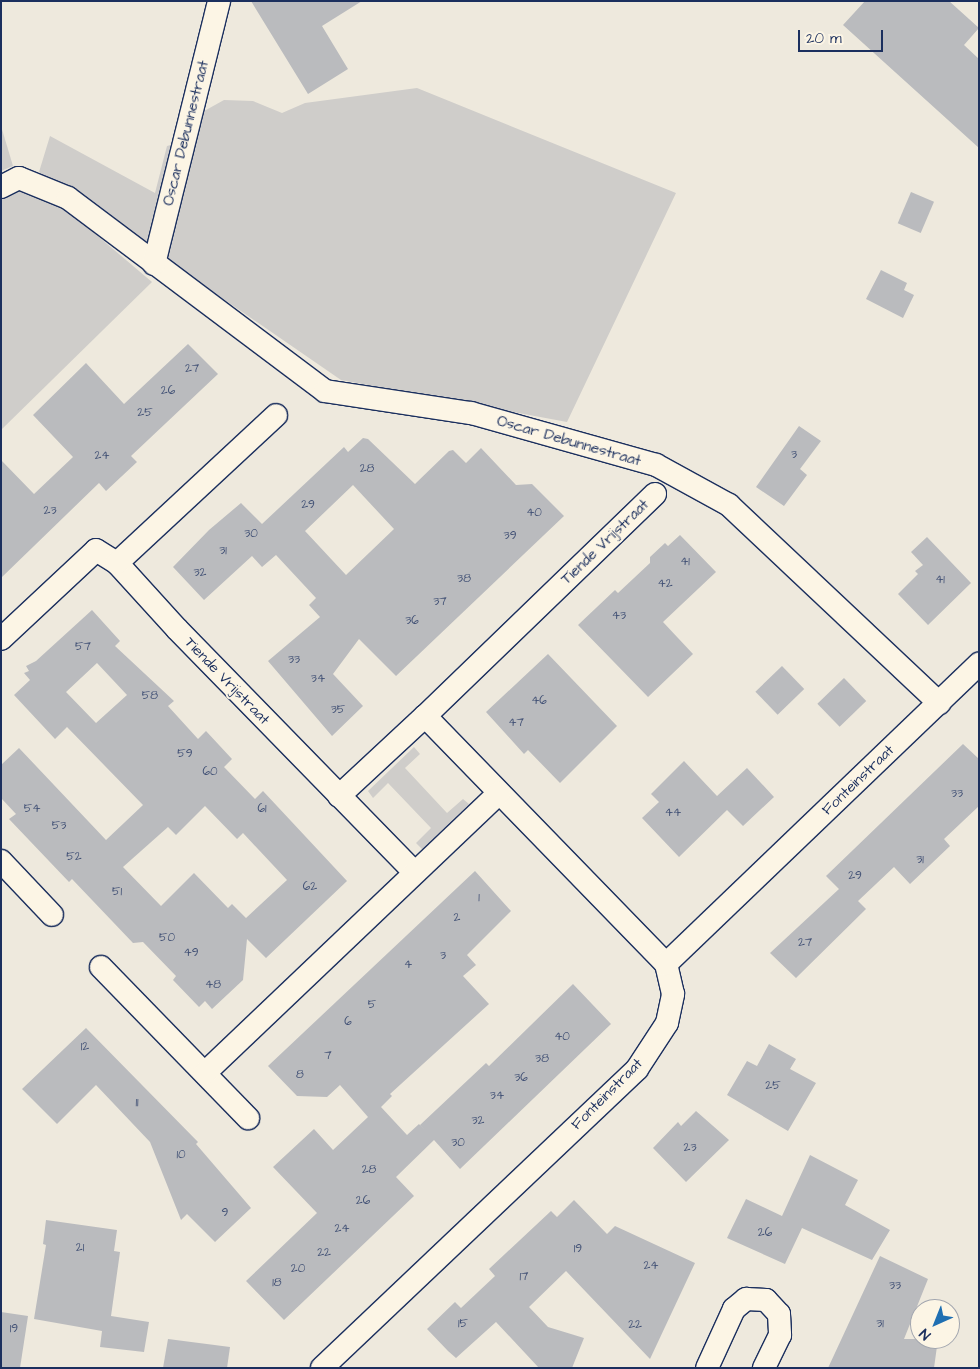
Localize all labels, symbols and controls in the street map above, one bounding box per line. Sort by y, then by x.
scale bar [800,20,885,52]
text: 20 m [806,28,842,49]
street label: Oscar Debunnestraat [159,58,213,208]
house number: 27 [185,362,199,376]
house number: 26 [161,384,175,398]
house number: 25 [137,406,153,420]
street label: Oscar Debunnestraat [495,412,643,470]
house number: 3 [791,448,797,462]
house number: 24 [94,449,110,463]
house number: 28 [360,462,374,476]
street label: Tiende Vrijstraat [557,496,653,588]
house number: 29 [301,498,315,512]
house number: 23 [44,504,56,518]
house number: 40 [526,506,542,520]
house number: 30 [244,527,258,541]
house number: 39 [504,529,516,543]
house number: 31 [219,544,227,558]
house number: 41 [680,555,690,569]
house number: 32 [194,566,206,580]
house number: 38 [457,572,471,586]
house number: 41 [935,573,945,587]
house number: 42 [657,577,673,591]
house number: 37 [433,595,447,609]
house number: 43 [612,609,626,623]
house number: 36 [405,614,419,628]
street label: Tiende Vrijstraat [181,633,273,729]
house number: 57 [75,640,91,654]
house number: 33 [288,653,300,667]
house number: 34 [311,672,325,686]
house number: 58 [142,689,158,703]
house number: 46 [531,694,547,708]
house number: 35 [331,703,345,717]
house number: 47 [508,716,524,730]
street label: Fonteinstraat [818,741,898,819]
house number: 59 [177,747,193,761]
house number: 60 [202,765,218,779]
house number: 33 [951,787,963,801]
house number: 54 [24,802,40,816]
house number: 61 [257,802,267,816]
house number: 44 [665,806,681,820]
house number: 53 [52,819,66,833]
house number: 52 [66,850,82,864]
house number: 31 [916,853,924,867]
house number: 29 [848,869,862,883]
house number: 62 [303,880,317,894]
house number: 51 [112,885,122,899]
house number: 1 [478,891,480,905]
house number: 2 [454,911,460,925]
house number: 50 [159,931,175,945]
house number: 27 [798,936,812,950]
house number: 49 [184,946,198,960]
house number: 3 [440,949,446,963]
house number: 4 [404,958,412,972]
house number: 48 [205,978,221,992]
house number: 5 [368,998,376,1012]
house number: 6 [344,1015,352,1029]
house number: 40 [554,1030,570,1044]
house number: 12 [81,1040,89,1054]
house number: 7 [324,1049,332,1063]
house number: 38 [535,1052,549,1066]
street label: Fonteinstraat [568,1055,646,1133]
house number: 8 [296,1068,304,1082]
house number: 36 [514,1071,528,1085]
house number: 25 [765,1079,781,1093]
house number: 34 [490,1089,504,1103]
house number: 11 [135,1096,139,1110]
house number: 32 [472,1114,484,1128]
house number: 30 [451,1136,465,1150]
house number: 23 [684,1141,696,1155]
house number: 10 [176,1148,186,1162]
house number: 28 [362,1163,376,1177]
house number: 26 [356,1194,370,1208]
house number: 9 [222,1206,228,1220]
house number: 24 [334,1222,350,1236]
house number: 26 [758,1226,772,1240]
house number: 21 [76,1241,84,1255]
house number: 19 [574,1242,582,1256]
house number: 22 [317,1246,331,1260]
house number: 24 [643,1259,659,1273]
house number: 20 [291,1262,305,1276]
house number: 17 [520,1270,528,1284]
house number: 18 [272,1276,282,1290]
house number: 33 [889,1279,901,1293]
north arrow [910,1299,960,1349]
house number: 15 [458,1317,468,1331]
house number: 31 [876,1317,884,1331]
house number: 22 [628,1318,642,1332]
house number: 19 [10,1322,18,1336]
text: N [915,1324,935,1344]

